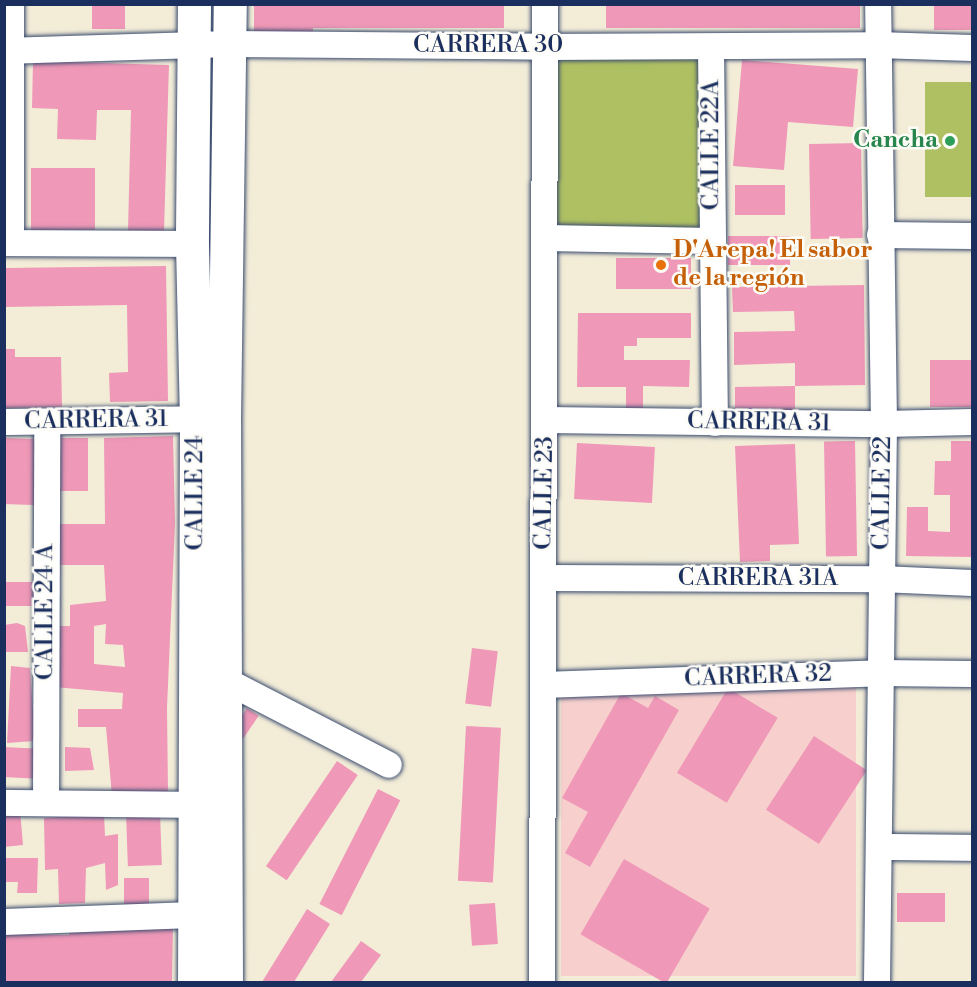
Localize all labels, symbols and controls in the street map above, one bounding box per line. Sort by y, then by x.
street label: CARRERA 30 [413,32,563,60]
street label: CALLE 22A [698,80,726,210]
place label: Cancha [853,127,938,155]
marker: Cancha [943,134,957,148]
place label: D'Arepa! El sabor de la región [673,237,873,293]
marker: D'Arepa! El sabor de la región [654,258,668,272]
street label: CARRERA 31 [24,405,168,437]
street label: CARRERA 31 [687,407,831,439]
street label: CALLE 24 [182,435,210,551]
street label: CALLE 23 [530,436,560,550]
street label: CALLE 22 [868,436,898,550]
street label: CALLE 24 A [32,544,60,680]
street label: CARRERA 31A [678,565,838,593]
street label: CARRERA 32 [684,660,832,694]

